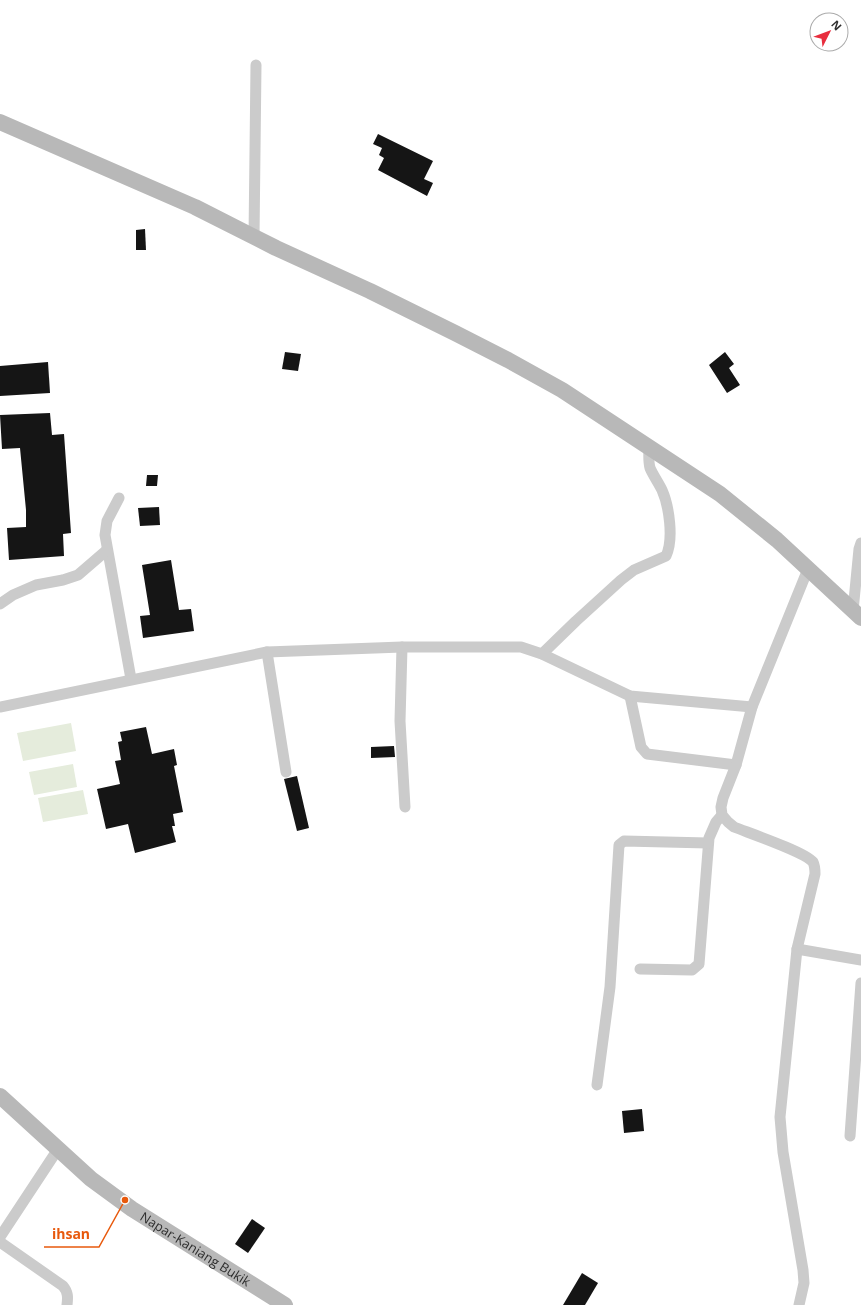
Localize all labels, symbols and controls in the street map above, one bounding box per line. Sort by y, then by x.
north arrow [809,12,849,52]
text: N [828,17,845,33]
street label: Napar-Kaniang Bukik [137,1207,254,1290]
callout: ihsan [44,1221,99,1247]
text: ihsan [52,1224,90,1243]

